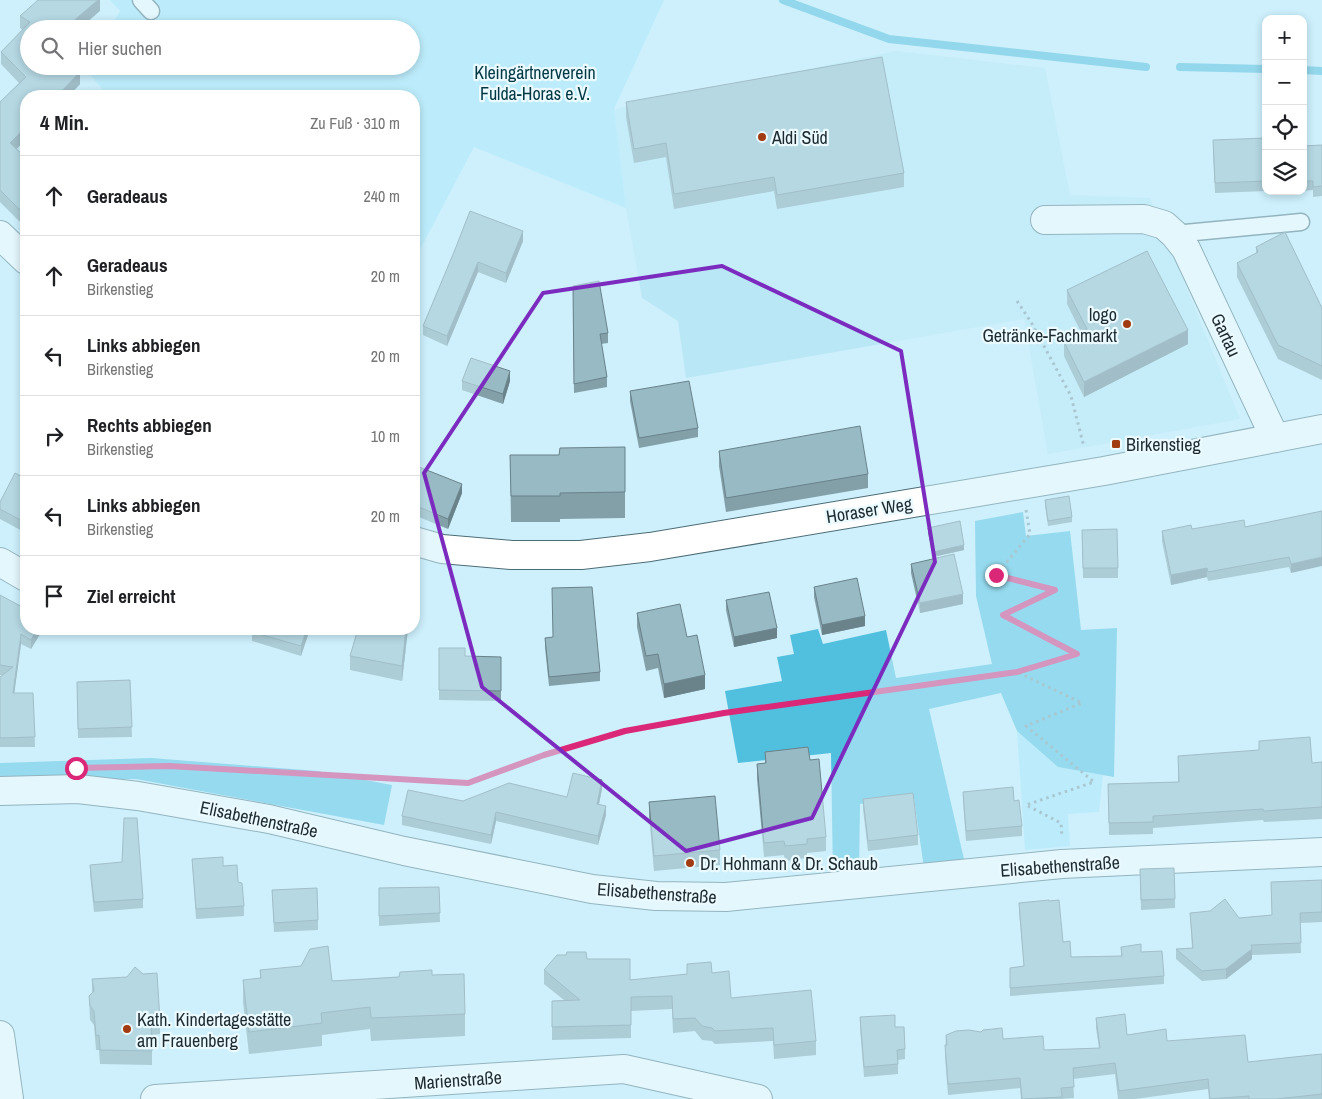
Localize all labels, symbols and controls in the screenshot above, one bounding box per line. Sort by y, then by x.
map controls [1262,15,1307,195]
button: + [1262,15,1307,60]
search box [20,20,420,75]
icon: search [38,34,66,62]
text: Hier suchen [78,35,162,61]
park label: Kleingärtnerverein Fulda-Horas e.V. [474,60,596,106]
button: − [1262,60,1307,105]
button: locate [1262,105,1307,150]
text: 4 Min. [40,108,89,137]
text: Zu Fuß · 310 m [310,112,400,134]
place label: Aldi Süd [771,125,828,150]
marker: Aldi Süd [756,131,768,143]
button: layers [1262,150,1307,195]
icon: ahead [40,182,68,210]
text: Geradeaus [87,183,168,209]
text: 240 m [364,185,400,207]
text: Geradeaus [87,252,168,278]
icon: ahead [40,262,68,290]
text: 20 m [371,265,400,287]
text: Birkenstieg [87,278,153,300]
place label: logo Getränke-Fachmarkt [982,302,1117,348]
street label: Gartau [1205,309,1247,361]
marker: logo Getränke-Fachmarkt [1121,318,1133,330]
text: Links abbiegen [87,332,200,358]
icon: left [40,342,68,370]
text: 20 m [371,345,400,367]
text: Birkenstieg [87,358,153,380]
text: Rechts abbiegen [87,412,212,438]
icon: right [40,422,68,450]
text: 10 m [371,425,400,447]
place label: Birkenstieg [1126,432,1201,457]
text: Birkenstieg [87,438,153,460]
marker: Birkenstieg [1110,438,1122,450]
street label: Horaser Weg [824,491,915,529]
text: Links abbiegen [87,492,200,518]
icon: left [40,502,68,530]
text: 20 m [371,505,400,527]
text: Birkenstieg [87,518,153,540]
route end [985,564,1008,587]
icon: arrive [40,582,68,610]
text: Ziel erreicht [87,583,175,609]
route start [65,757,88,780]
street label: Elisabethenstraße [198,794,320,844]
street label: Elisabethenstraße [999,849,1121,883]
place label: Dr. Hohmann & Dr. Schaub [700,851,878,876]
marker: Dr. Hohmann & Dr. Schaub [684,857,696,869]
street label: Elisabethenstraße [596,876,718,910]
place label: Kath. Kindertagesstätte am Frauenberg [137,1007,291,1053]
marker: Kath. Kindertagesstätte am Frauenberg [121,1023,133,1035]
street label: Marienstraße [413,1064,503,1096]

